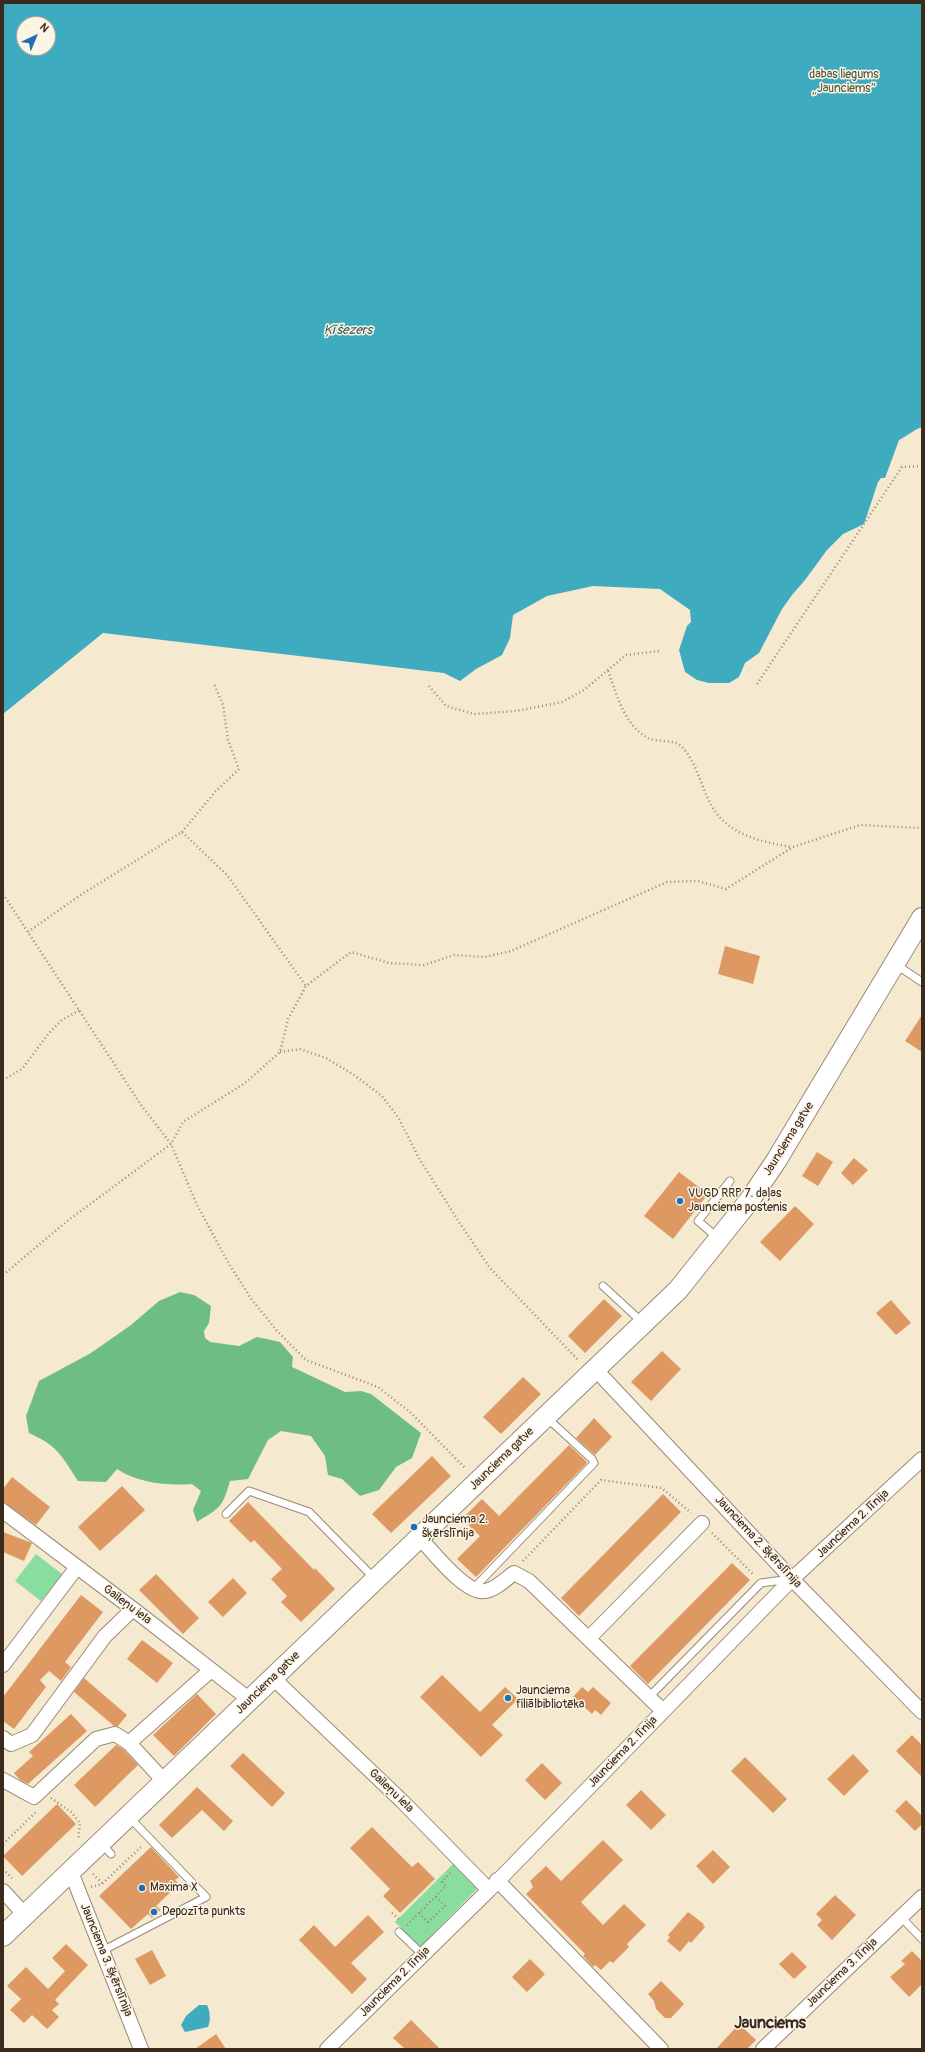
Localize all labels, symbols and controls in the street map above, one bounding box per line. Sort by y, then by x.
north arrow [16,16,56,56]
text: N [37,20,51,35]
park label: dabas liegums „Jaunciems” [809,68,879,96]
water label: Ķīšezers [324,323,372,339]
street label: Jaunciema gatve [761,1099,817,1179]
place label: VUGD RRP 7. daļas Jaunciema postenis [688,1187,787,1215]
marker: VUGD RRP 7. daļas Jaunciema postenis [675,1196,685,1206]
street label: Jaunciema gatve [467,1425,537,1493]
street label: Jaunciema 2. līnija [814,1487,892,1561]
street label: Jaunciema 2. šķērslīnija [712,1493,804,1591]
place label: Jaunciema 2. šķērslīnija [422,1513,488,1541]
marker: Jaunciema 2. šķērslīnija [409,1522,419,1532]
street label: Gaileņu iela [100,1582,154,1628]
street label: Jaunciema gatve [233,1649,303,1717]
place label: Jaunciema filiālbibliotēka [516,1684,584,1712]
marker: Jaunciema filiālbibliotēka [503,1693,513,1703]
street label: Jaunciema 2. līnija [585,1713,661,1791]
street label: Gaileņu iela [366,1766,416,1816]
place label: Maxima X [150,1881,198,1895]
marker: Maxima X [137,1883,147,1893]
street label: Jaunciema 3. šķērslīnija [77,1901,135,2019]
place label: Depozīta punkts [162,1905,245,1919]
marker: Depozīta punkts [149,1907,159,1917]
street label: Jaunciema 3. līnija [803,1935,881,2011]
street label: Jaunciema 2. līnija [357,1944,433,2020]
district label: Jaunciems [734,2014,806,2034]

